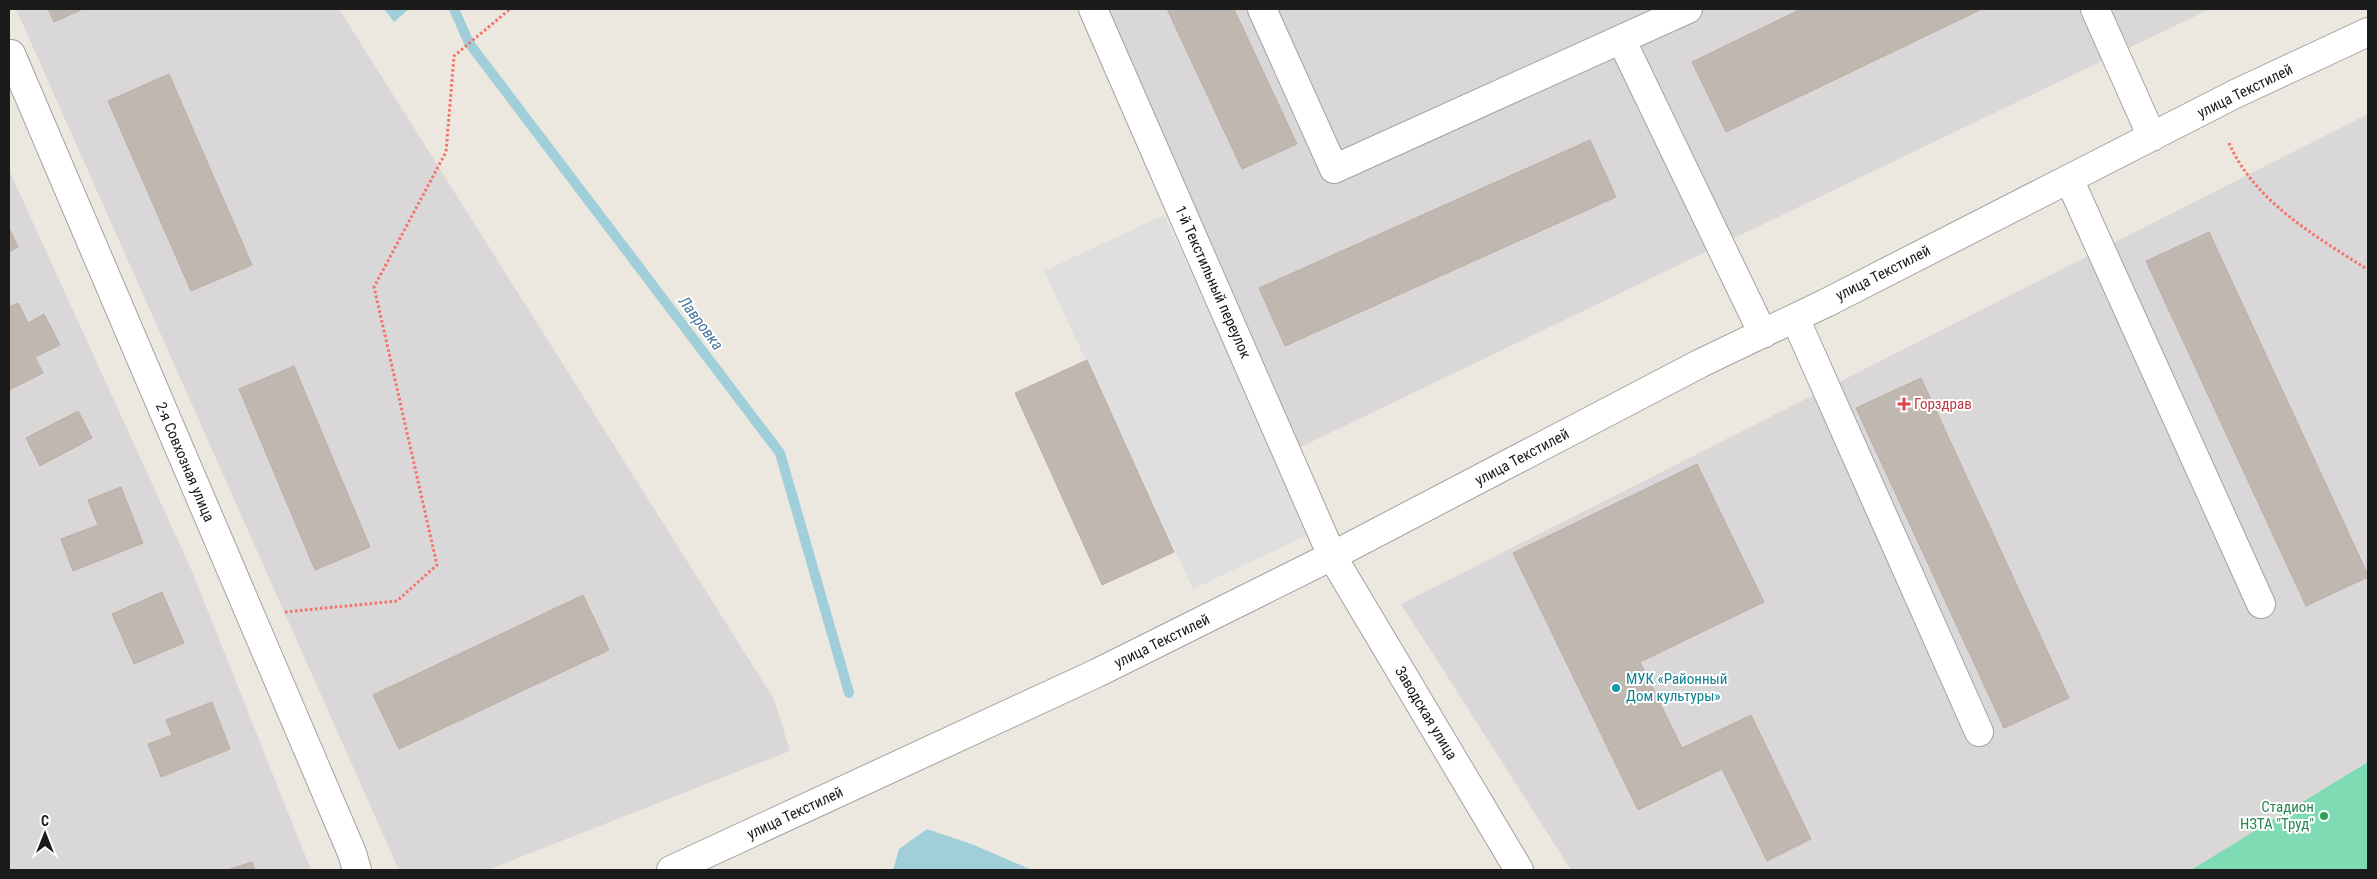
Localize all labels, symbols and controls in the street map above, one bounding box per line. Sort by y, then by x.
street label: улица Текстилей [2194,60,2296,122]
street label: 1-й Текстильный переулок [1171,203,1255,361]
street label: улица Текстилей [1833,241,1933,305]
water label: Лавровка [674,291,728,354]
place label: Горздрав [1914,395,1972,413]
marker: Горздрав [1898,398,1910,410]
street label: 2-я Совхозная улица [152,400,218,524]
street label: улица Текстилей [1472,425,1572,489]
street label: улица Текстилей [1111,610,1213,672]
street label: Заводская улица [1391,663,1461,763]
place label: МУК «Районный Дом культуры» [1626,670,1727,705]
marker: МУК «Районный Дом культуры» [1610,682,1622,694]
street label: улица Текстилей [744,783,846,843]
place label: Стадион НЗТА "Труд" [2240,798,2314,833]
north arrow [20,809,70,859]
marker: Стадион НЗТА "Труд" [2318,810,2330,822]
text: С [41,813,49,829]

